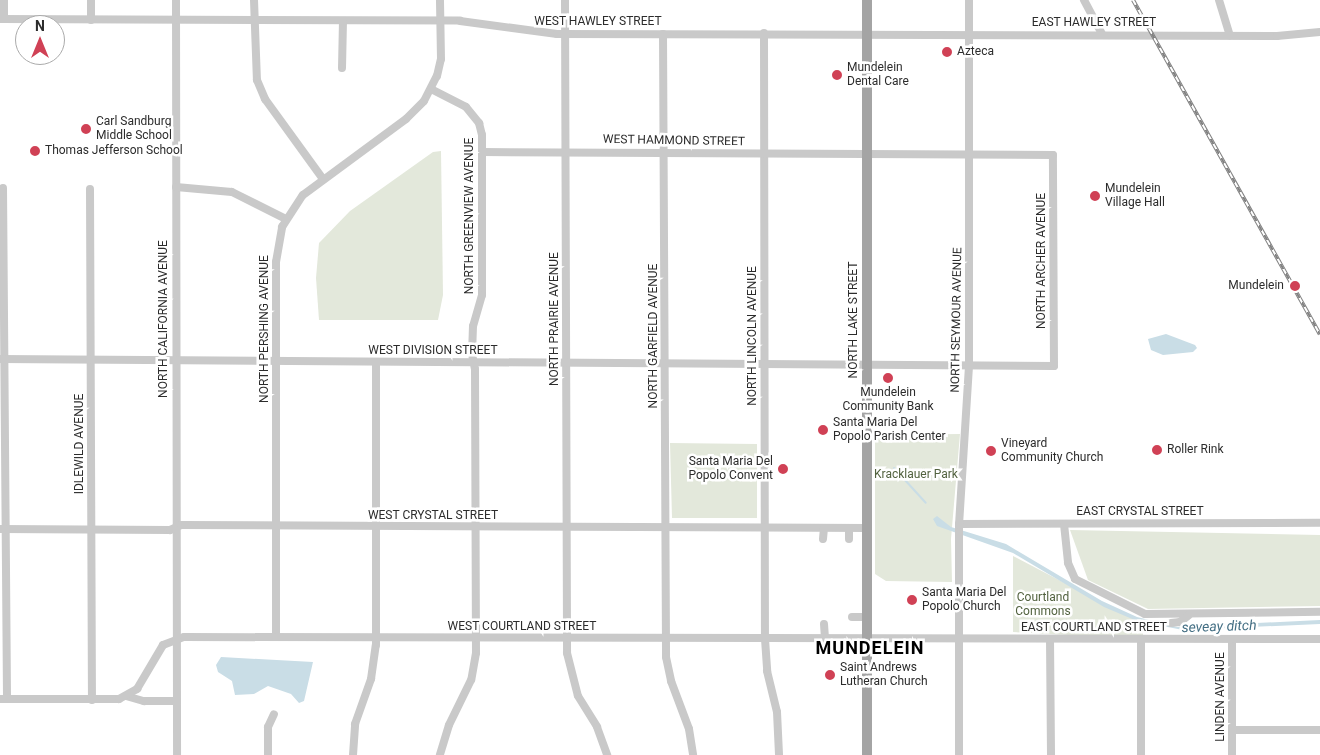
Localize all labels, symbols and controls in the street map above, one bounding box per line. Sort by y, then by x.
north arrow [15,15,65,65]
street label: WEST HAWLEY STREET [534,15,662,29]
street label: EAST HAWLEY STREET [1032,16,1156,30]
text: N [35,18,45,34]
place label: Azteca [957,45,994,59]
marker: Azteca [941,46,953,58]
place label: Mundelein Dental Care [847,61,909,89]
marker: Mundelein Dental Care [831,69,843,81]
place label: Carl Sandburg Middle School [96,115,172,143]
marker: Carl Sandburg Middle School [80,123,92,135]
street label: WEST HAMMOND STREET [603,133,745,149]
street label: NORTH GREENVIEW AVENUE [463,138,477,294]
place label: Thomas Jefferson School [45,144,183,158]
marker: Thomas Jefferson School [29,145,41,157]
place label: Mundelein Village Hall [1105,182,1165,210]
marker: Mundelein Village Hall [1089,190,1101,202]
street label: NORTH ARCHER AVENUE [1035,193,1049,329]
street label: NORTH CALIFORNIA AVENUE [157,240,171,398]
street label: NORTH SEYMOUR AVENUE [949,247,965,393]
street label: NORTH PRAIRIE AVENUE [548,252,562,386]
street label: NORTH PERSHING AVENUE [258,255,272,403]
street label: NORTH LAKE STREET [847,262,861,378]
street label: NORTH GARFIELD AVENUE [647,264,661,408]
street label: NORTH LINCOLN AVENUE [746,266,760,406]
place label: Mundelein [1228,279,1284,293]
marker: Mundelein [1288,279,1302,293]
street label: WEST DIVISION STREET [368,344,498,358]
marker: Mundelein Community Bank [882,372,894,384]
place label: Mundelein Community Bank [842,386,934,414]
street label: IDLEWILD AVENUE [73,394,87,494]
place label: Santa Maria Del Popolo Parish Center [833,416,946,444]
marker: Santa Maria Del Popolo Parish Center [817,424,829,436]
place label: Vineyard Community Church [1001,437,1103,465]
place label: Roller Rink [1167,443,1224,457]
marker: Roller Rink [1151,444,1163,456]
marker: Vineyard Community Church [985,445,997,457]
place label: Santa Maria Del Popolo Convent [688,455,773,483]
marker: Santa Maria Del Popolo Convent [777,463,789,475]
park label: Kracklauer Park [874,468,958,482]
street label: EAST CRYSTAL STREET [1076,505,1204,519]
street label: WEST CRYSTAL STREET [368,509,498,523]
place label: Santa Maria Del Popolo Church [922,586,1006,614]
park label: Courtland Commons [1015,591,1071,619]
marker: Santa Maria Del Popolo Church [906,594,918,606]
water label: seveay ditch [1181,616,1257,636]
street label: WEST COURTLAND STREET [447,620,597,634]
street label: EAST COURTLAND STREET [1021,621,1167,635]
district label: MUNDELEIN [814,637,926,659]
street label: LINDEN AVENUE [1214,652,1228,742]
place label: Saint Andrews Lutheran Church [840,661,928,689]
marker: Saint Andrews Lutheran Church [824,669,836,681]

